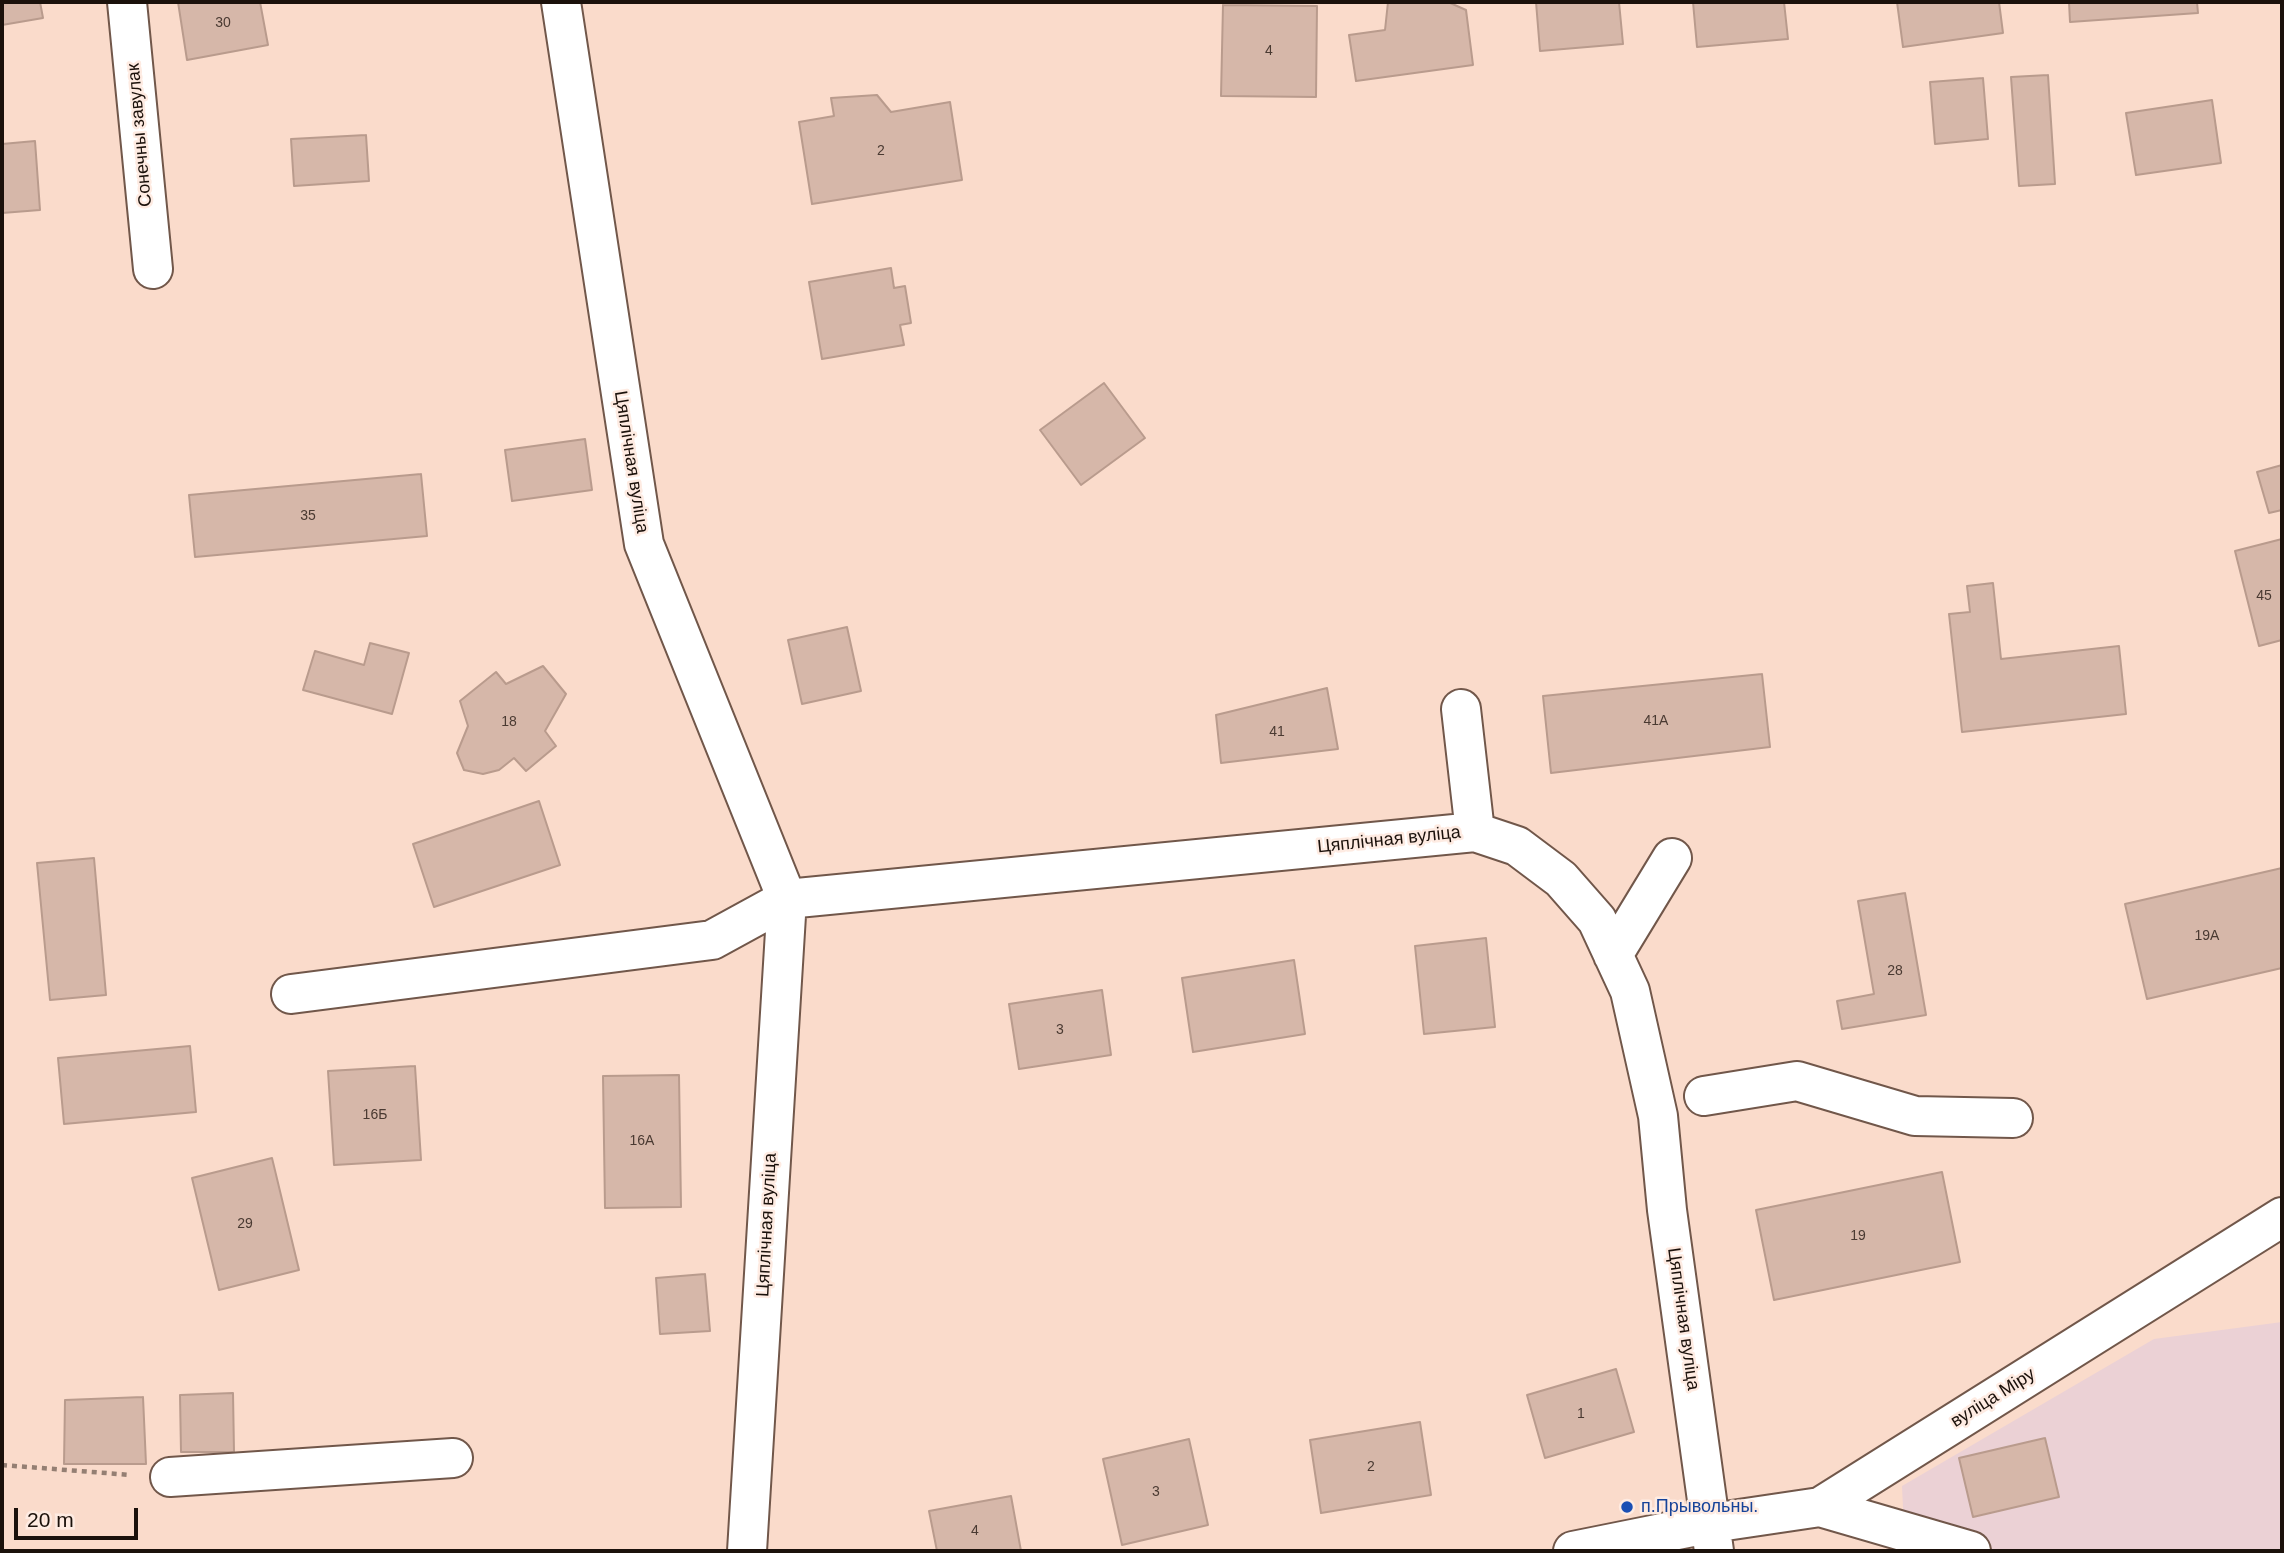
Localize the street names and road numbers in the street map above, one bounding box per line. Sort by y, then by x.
street label: Сонечны завулак [123,62,157,208]
street label: Цяплічная вуліца [609,389,653,535]
street label: Цяплічная вуліца [1316,822,1462,858]
street label: Цяплічная вуліца [752,1153,782,1297]
street label: Цяплічная вуліца [1662,1246,1704,1392]
street label: вуліца Міру [1947,1364,2039,1432]

